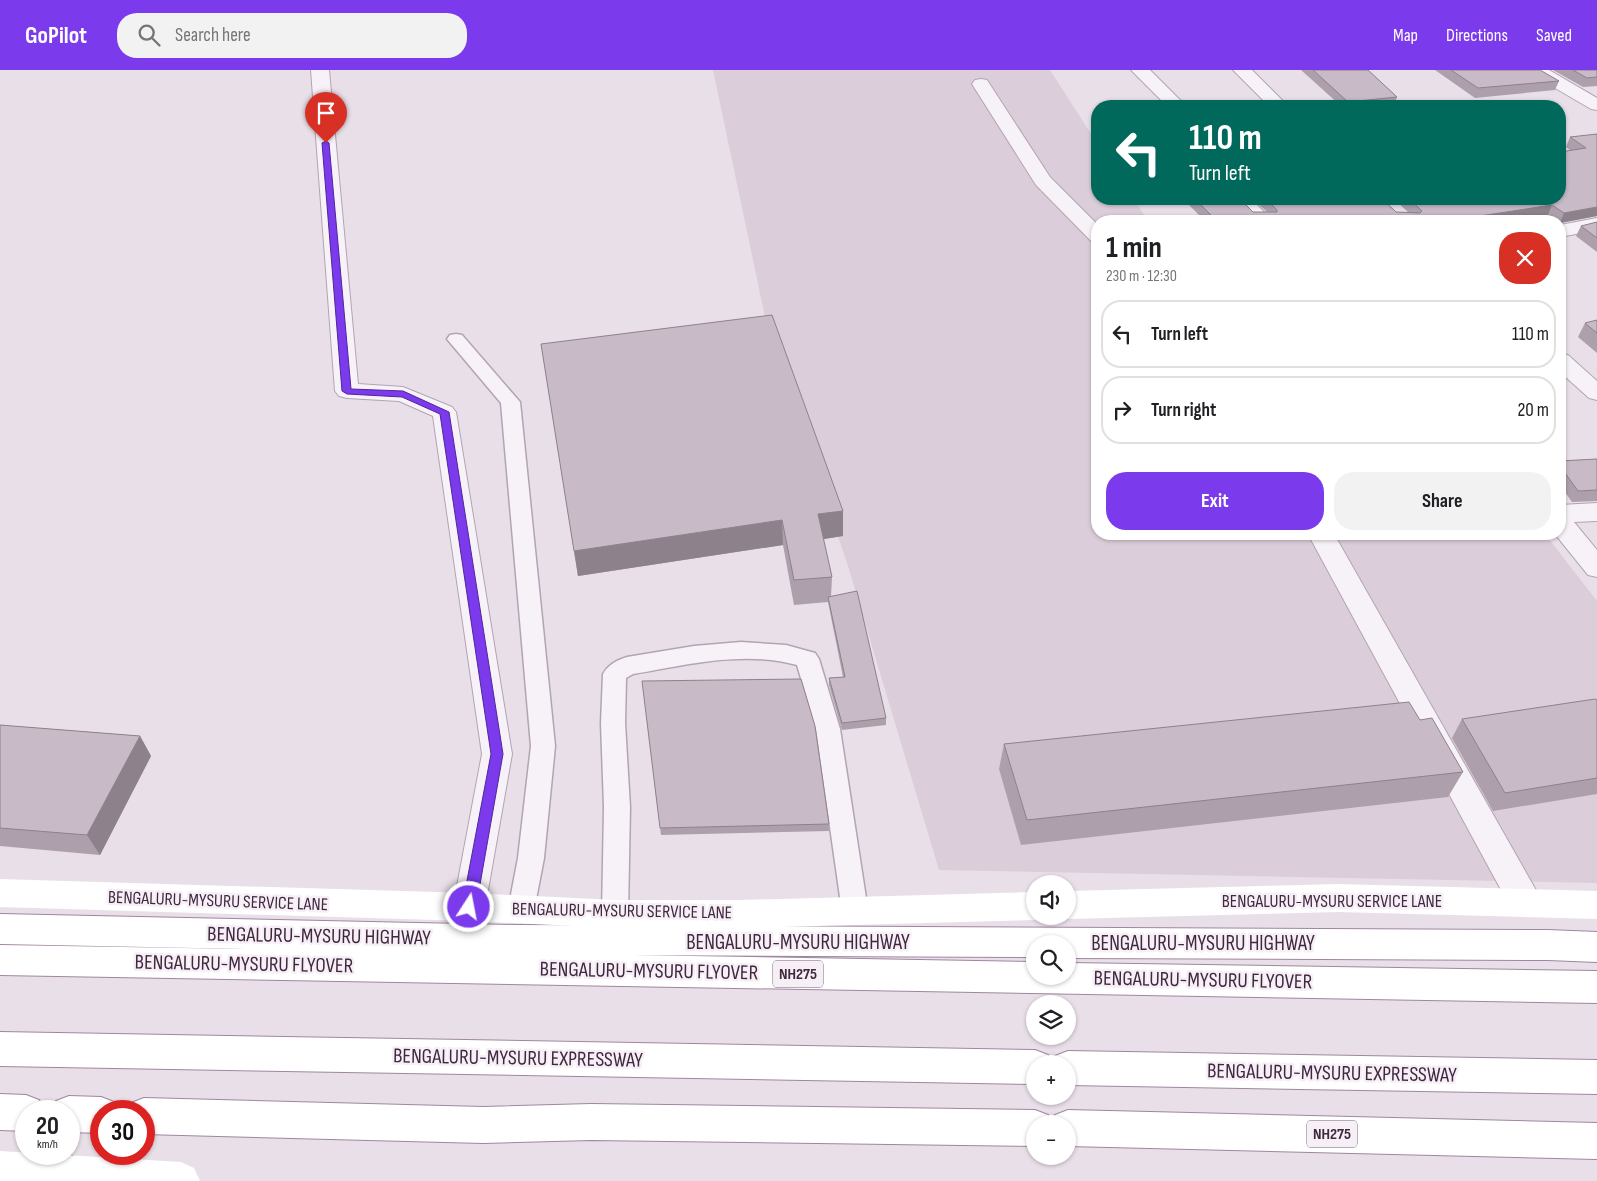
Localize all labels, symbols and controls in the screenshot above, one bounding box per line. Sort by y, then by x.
search box [117,13,467,58]
text: GoPilot [25,21,87,50]
icon: search [135,21,163,49]
text: Search here [175,24,251,47]
text: Map [1393,25,1418,46]
text: Directions [1446,25,1508,46]
text: Saved [1536,25,1572,46]
pin [305,92,347,143]
icon: arrive [312,99,340,127]
text: 110 m [1189,117,1262,160]
icon: left [1106,120,1171,185]
text: Turn left [1189,160,1251,187]
text: 1 min [1106,230,1162,266]
button: close [1499,232,1551,284]
text: 230 m · 12:30 [1106,267,1177,286]
icon: left [1108,320,1136,348]
text: Turn left [1151,323,1208,346]
text: 110 m [1512,323,1549,346]
icon: right [1108,396,1136,424]
text: Turn right [1151,399,1216,422]
text: 20 m [1517,399,1549,422]
button: Exit [1106,472,1324,530]
button: Share [1334,472,1551,530]
map controls [1026,875,1076,1165]
button: sound [1026,875,1076,925]
position arrow [442,880,494,932]
street label: BENGALURU-MYSURU SERVICE LANE [108,887,328,915]
street label: BENGALURU-MYSURU SERVICE LANE [1222,891,1442,912]
street label: BENGALURU-MYSURU SERVICE LANE [512,899,732,923]
street label: BENGALURU-MYSURU HIGHWAY [207,922,431,950]
street label: BENGALURU-MYSURU HIGHWAY [686,930,910,955]
street label: BENGALURU-MYSURU HIGHWAY [1091,931,1315,956]
button: search [1026,935,1076,985]
street label: BENGALURU-MYSURU FLYOVER [134,950,354,978]
street label: BENGALURU-MYSURU FLYOVER [539,957,759,985]
road number: NH275 [773,961,823,988]
street label: BENGALURU-MYSURU FLYOVER [1093,966,1313,994]
button: layers [1026,995,1076,1045]
street label: BENGALURU-MYSURU EXPRESSWAY [393,1043,643,1073]
button: + [1026,1055,1076,1105]
street label: BENGALURU-MYSURU EXPRESSWAY [1207,1058,1457,1088]
speed limit sign: 30 [90,1100,155,1165]
text: 20 [36,1111,59,1142]
button: − [1026,1115,1076,1165]
road number: NH275 [1307,1120,1357,1148]
text: km/h [37,1137,58,1152]

